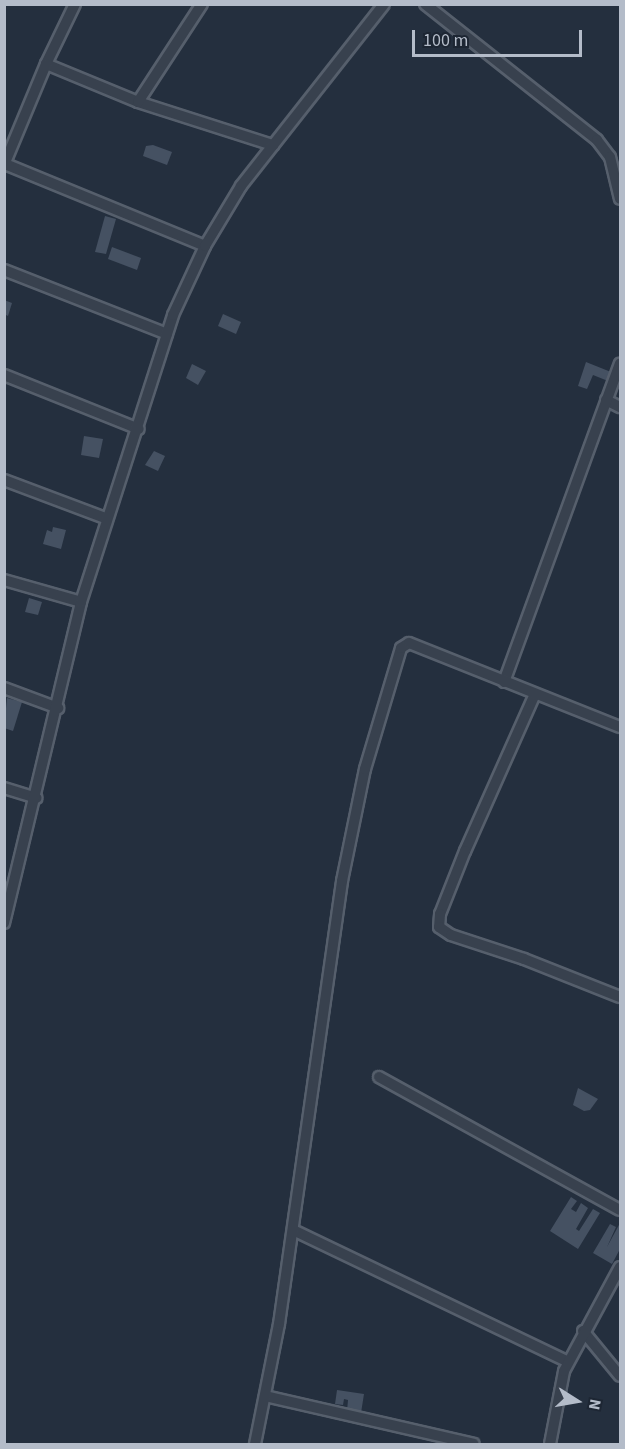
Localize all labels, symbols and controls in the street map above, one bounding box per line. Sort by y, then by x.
scale bar [415,18,584,56]
text: 100 m [423,28,468,53]
north arrow [547,1371,607,1431]
text: N [583,1397,606,1412]

